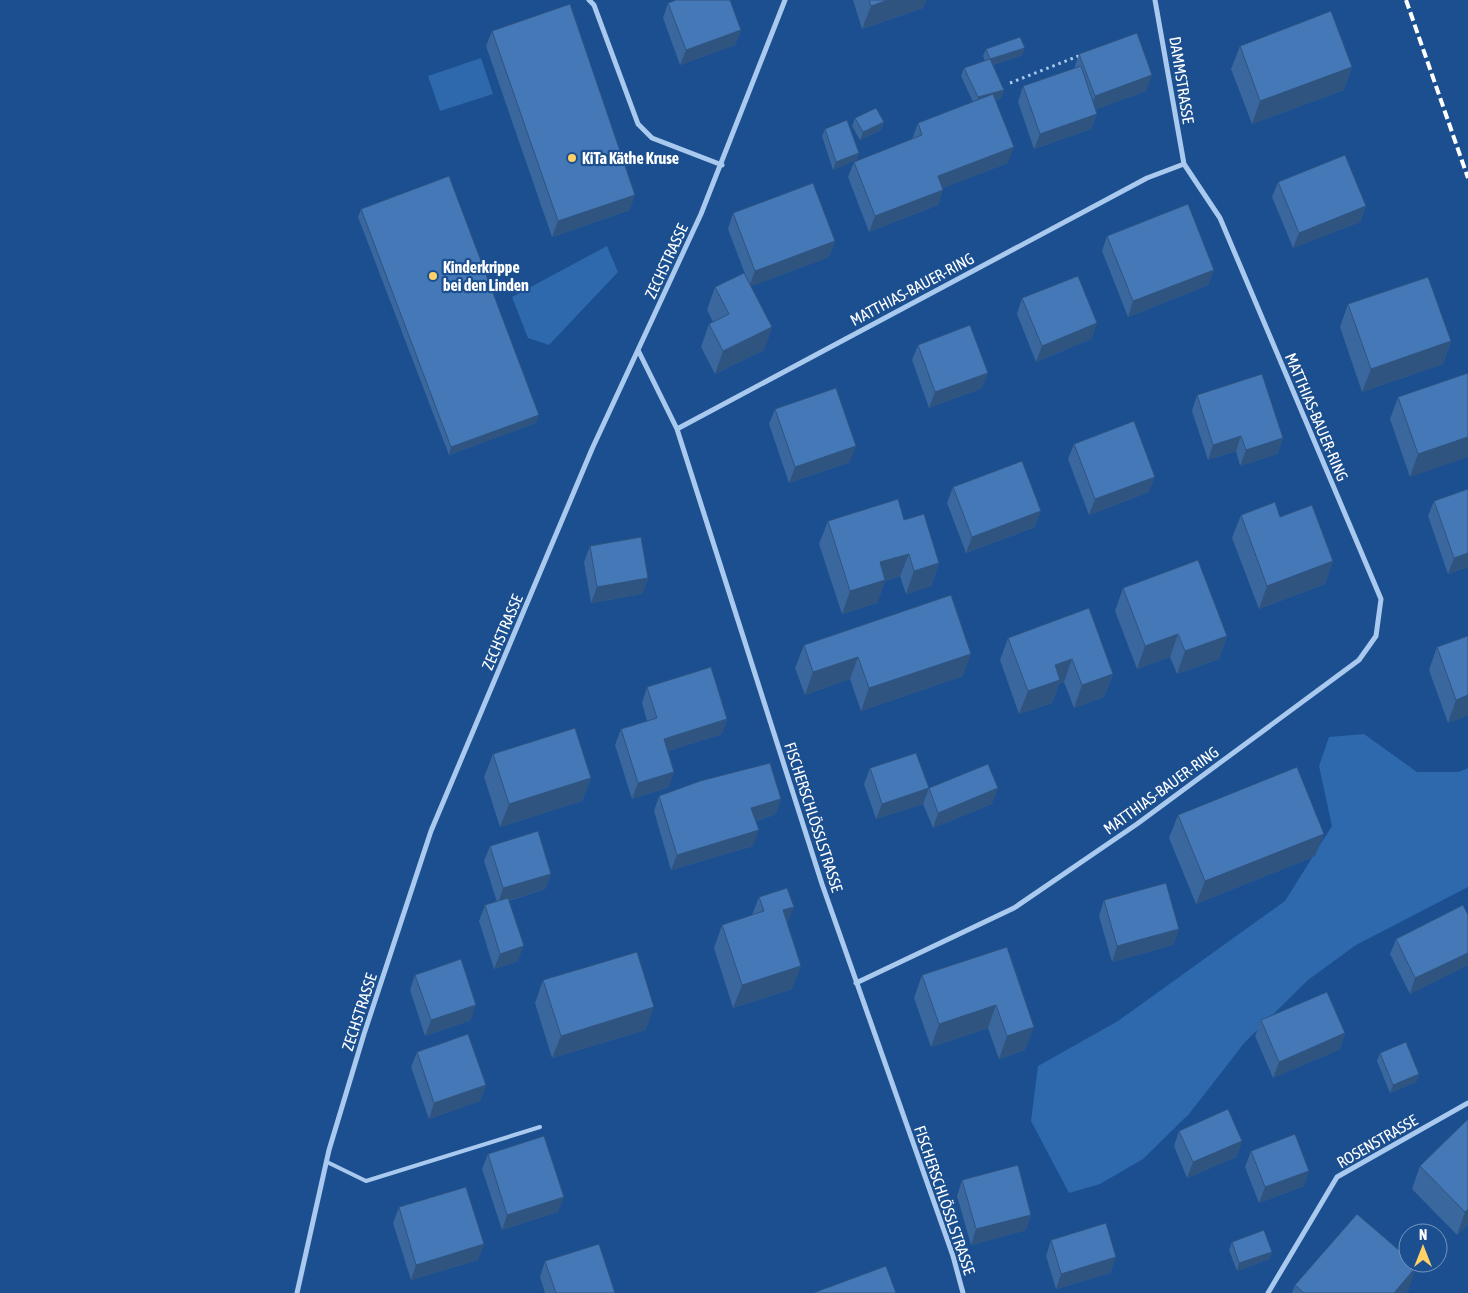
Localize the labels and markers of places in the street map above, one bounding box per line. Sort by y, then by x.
place label: KiTa Käthe Kruse [582,149,679,167]
marker: KiTa Käthe Kruse [566,152,578,164]
place label: Kinderkrippe bei den Linden [443,258,529,294]
marker: Kinderkrippe bei den Linden [427,270,439,282]

